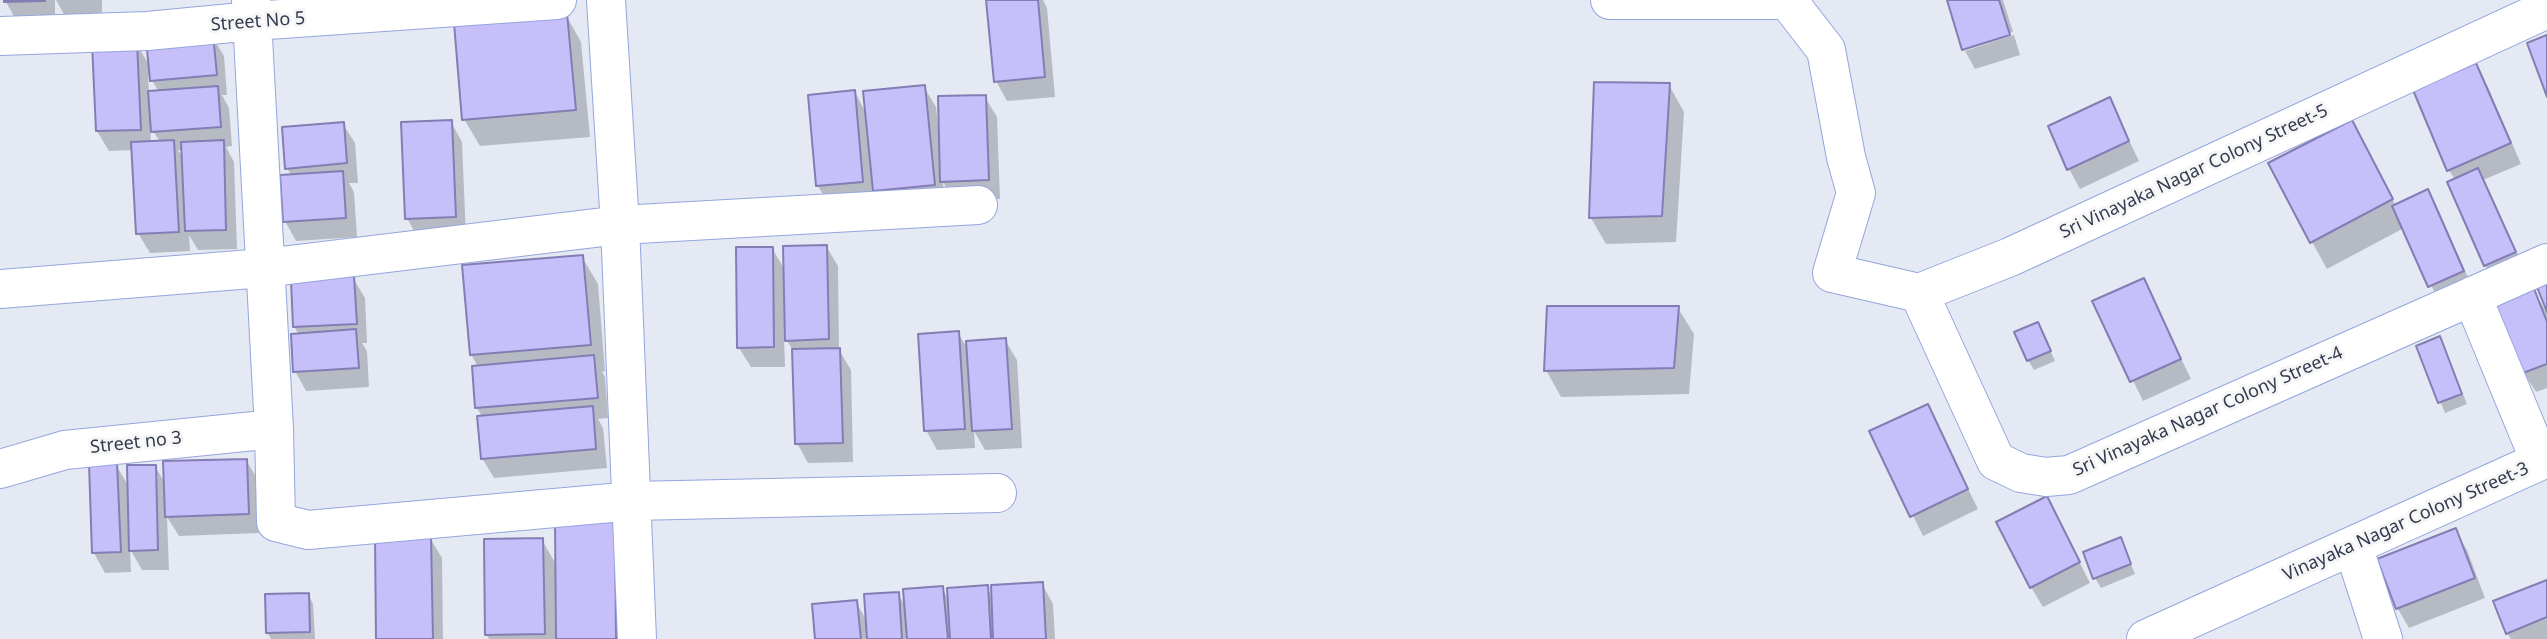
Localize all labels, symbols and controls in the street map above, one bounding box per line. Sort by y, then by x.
street label: Street No 5 [210,8,306,36]
street label: Sri Vinayaka Nagar Colony Street-5 [2057,100,2331,244]
street label: Sri Vinayaka Nagar Colony Street-4 [2070,343,2346,481]
street label: Street no 3 [89,427,183,459]
street label: Vinayaka Nagar Colony Street-3 [2280,458,2532,586]

